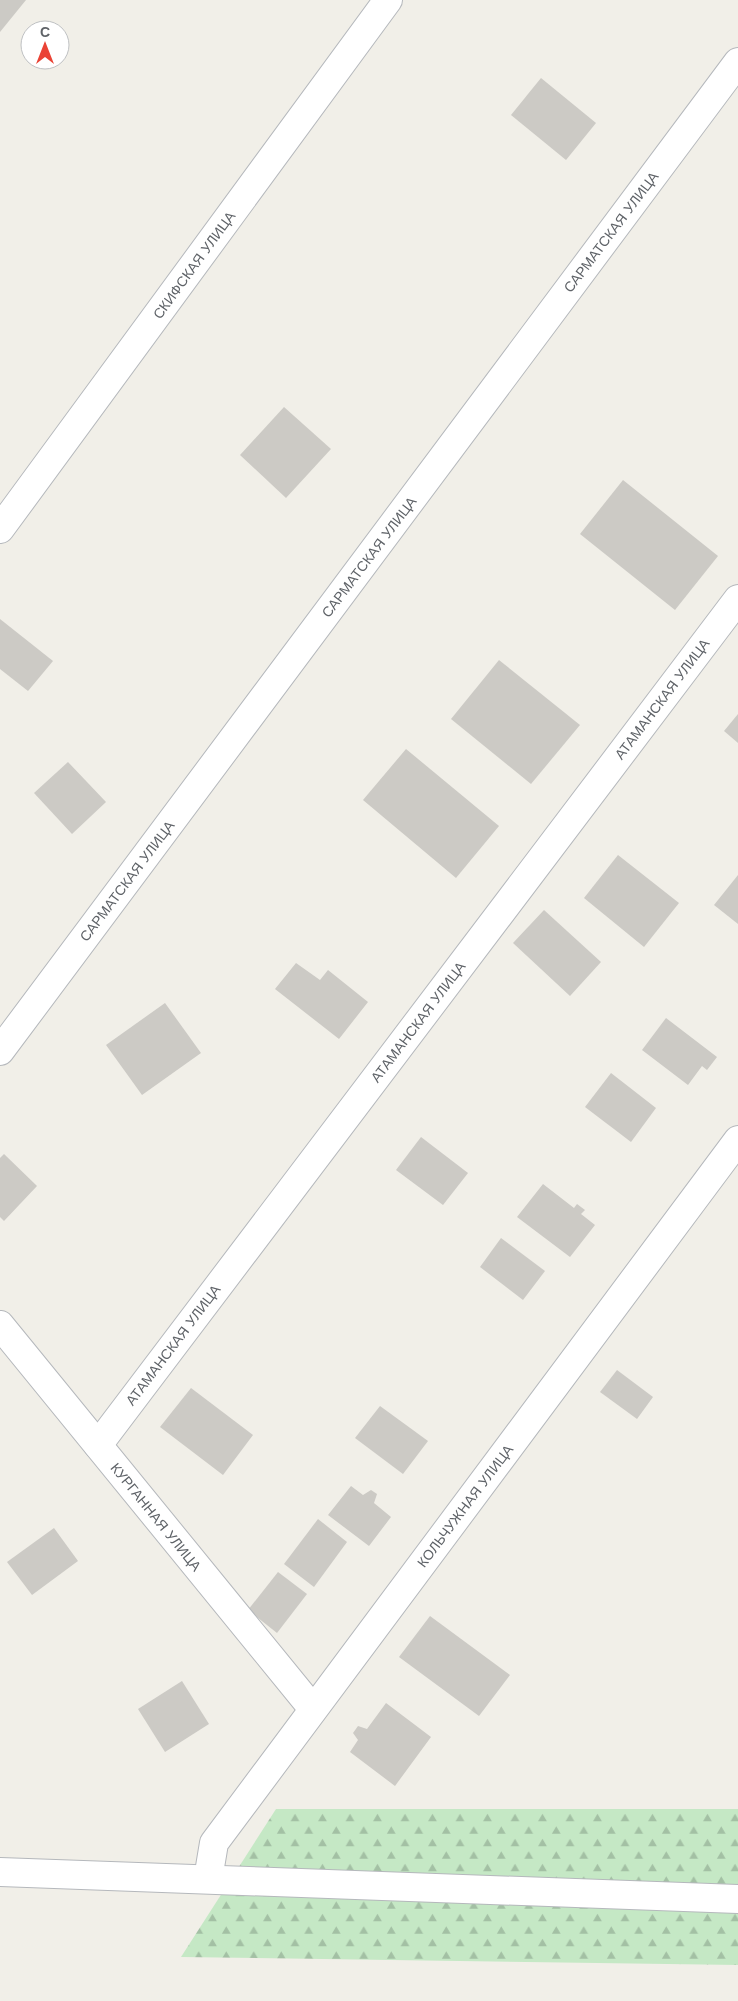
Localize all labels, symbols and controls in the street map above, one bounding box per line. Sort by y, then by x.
north arrow [20,20,70,70]
text: С [40,24,50,40]
street label: САРМАТСКАЯ УЛИЦА [560,168,662,295]
street label: СКИФСКАЯ УЛИЦА [150,208,239,322]
street label: САРМАТСКАЯ УЛИЦА [318,493,420,620]
street label: АТАМАНСКАЯ УЛИЦА [611,635,713,762]
street label: САРМАТСКАЯ УЛИЦА [76,817,178,944]
street label: АТАМАНСКАЯ УЛИЦА [367,958,469,1085]
street label: АТАМАНСКАЯ УЛИЦА [122,1281,224,1408]
street label: КОЛЬЧУЖНАЯ УЛИЦА [414,1441,517,1570]
street label: КУРГАННАЯ УЛИЦА [108,1460,205,1575]

